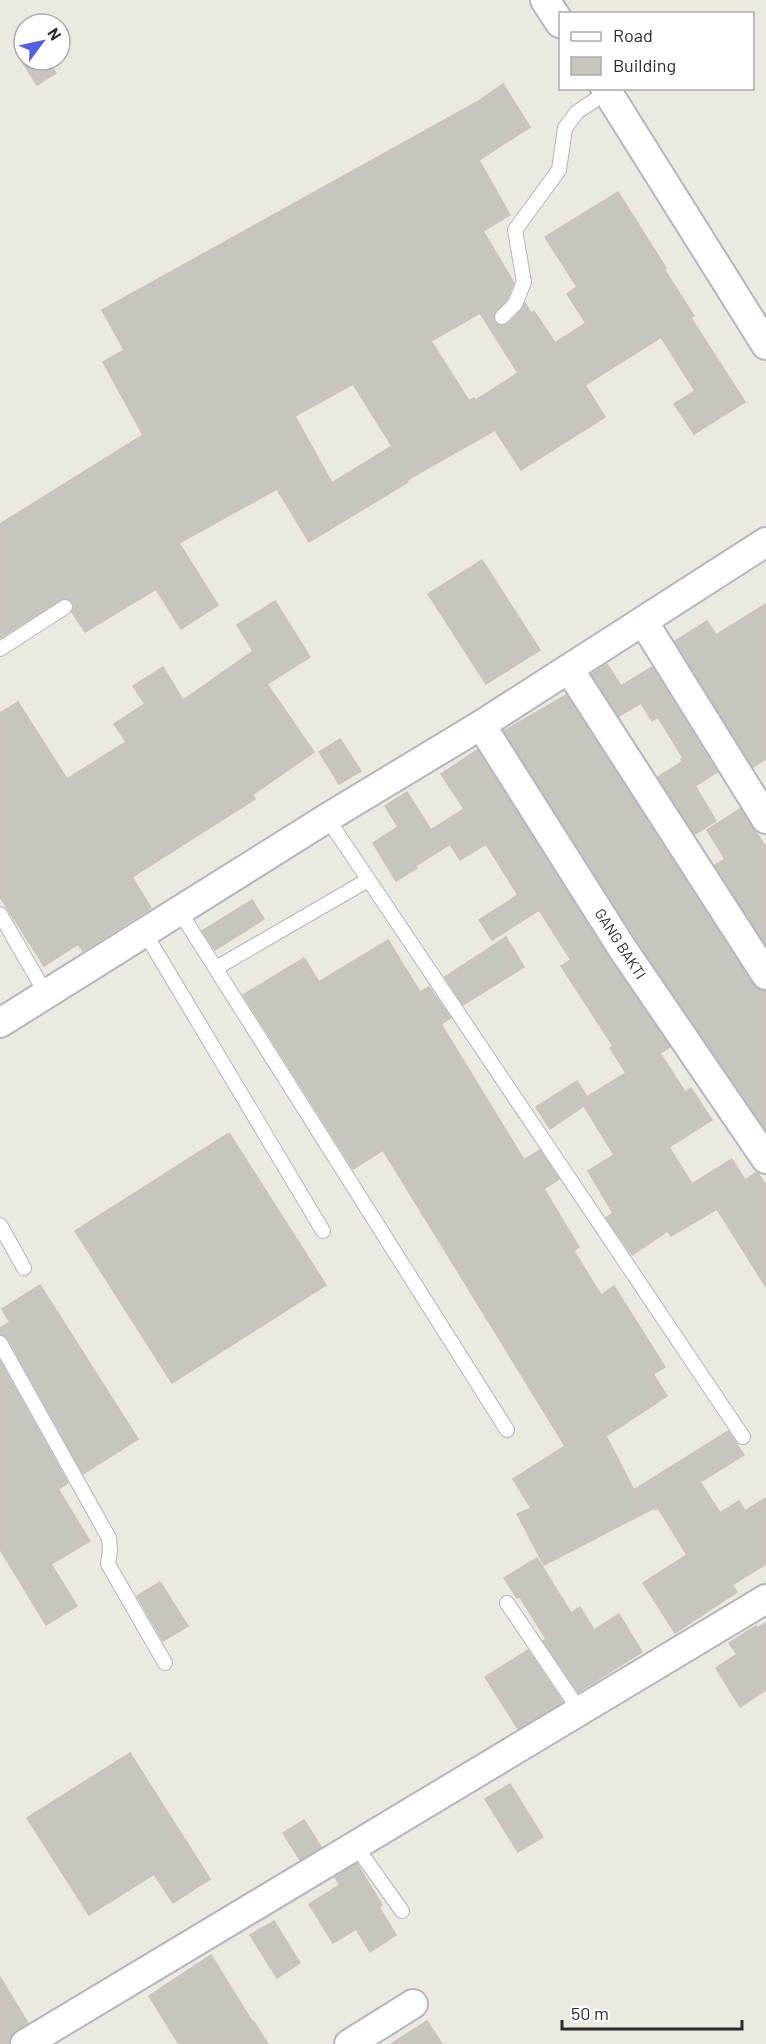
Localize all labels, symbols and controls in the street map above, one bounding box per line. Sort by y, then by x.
north arrow [12,12,72,72]
legend [559,12,754,90]
text: N [44,24,66,43]
text: Road [613,24,653,46]
text: Building [613,54,676,76]
street label: GANG BAKTI [591,905,650,982]
scale bar [562,1993,742,2031]
text: 50 m [571,2002,609,2024]

